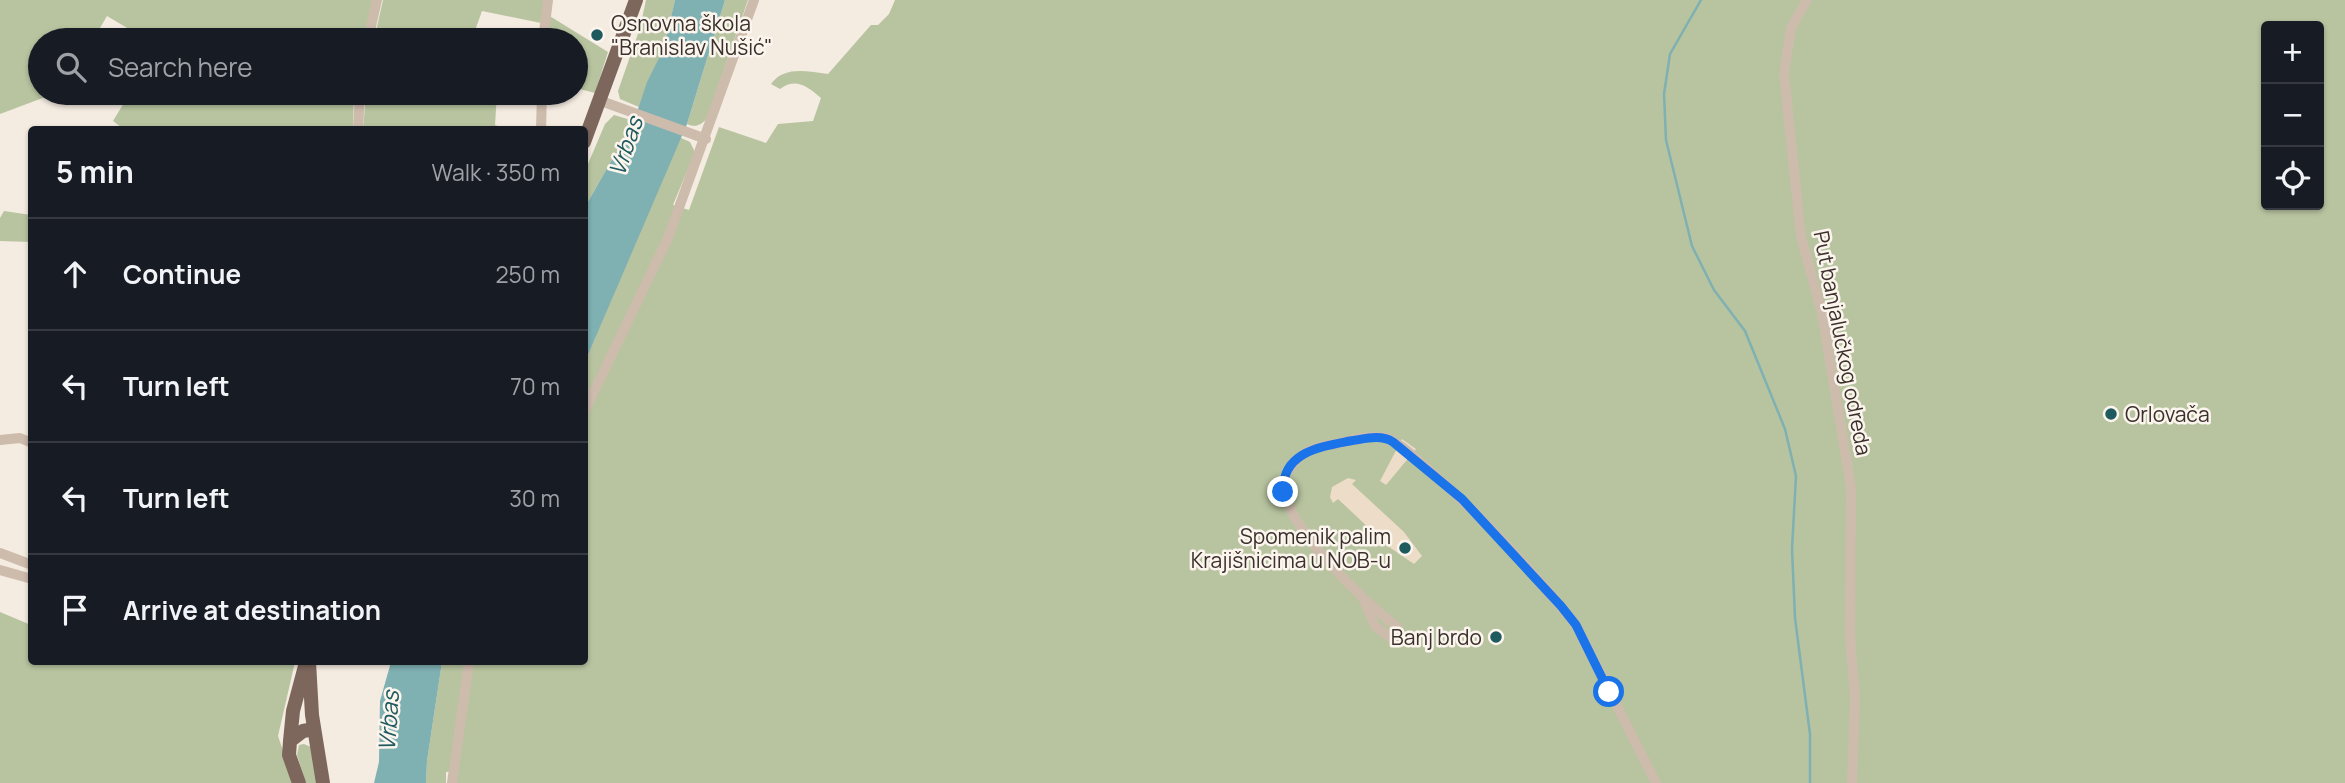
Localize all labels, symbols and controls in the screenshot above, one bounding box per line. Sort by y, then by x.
place label: Osnovna škola "Branislav Nušić" [611,9,773,61]
map controls [2261,21,2324,210]
button: + [2261,21,2324,84]
marker: Osnovna škola "Branislav Nušić" [589,27,605,43]
search box [28,28,588,105]
icon: search [52,48,90,86]
text: Search here [108,49,253,85]
button: − [2261,84,2324,147]
water label: Vrbas [600,110,651,180]
button: locate [2261,147,2324,210]
text: 5 min [56,151,134,192]
text: Walk · 350 m [431,156,560,188]
street label: Put banjalučkog odreda [1807,228,1879,458]
icon: ahead [56,255,94,293]
text: Continue [123,256,241,292]
text: 250 m [495,258,560,290]
icon: left [56,367,94,405]
text: Turn left [123,368,230,404]
text: 70 m [510,370,560,402]
place label: Orlovača [2125,400,2210,428]
marker: Orlovača [2103,406,2119,422]
route end [1267,476,1298,507]
icon: left [56,479,94,517]
text: Turn left [123,480,230,516]
text: 30 m [509,482,560,514]
place label: Spomenik palim Krajišnicima u NOB-u [1191,522,1391,574]
marker: Spomenik palim Krajišnicima u NOB-u [1397,540,1413,556]
icon: arrive [56,591,94,629]
text: Arrive at destination [123,592,381,628]
place label: Banj brdo [1391,623,1482,651]
marker: Banj brdo [1488,629,1504,645]
route start [1593,676,1624,707]
water label: Vrbas [370,688,406,752]

